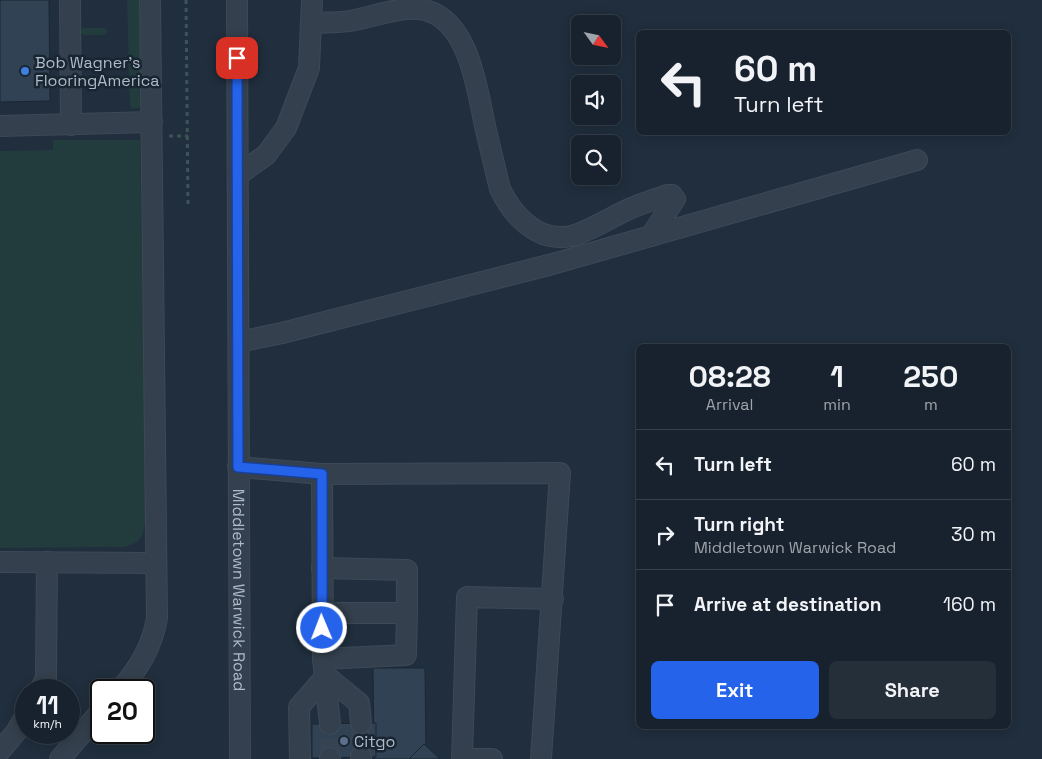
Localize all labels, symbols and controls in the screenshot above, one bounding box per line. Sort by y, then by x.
north arrow [571,15,621,65]
map controls [571,15,621,185]
pin [216,37,258,79]
icon: arrive [223,44,251,72]
text: 60 m [734,47,817,91]
icon: left [651,50,716,115]
place label: Bob Wagner's FlooringAmerica [35,52,159,91]
marker: Bob Wagner's FlooringAmerica [19,65,31,77]
button: sound [571,75,621,125]
text: Turn left [734,90,824,118]
button: search [571,135,621,185]
text: 08:28 [689,357,771,396]
text: 1 [830,357,844,396]
text: 250 [903,357,958,396]
text: Arrival [706,394,753,415]
text: min [823,394,851,415]
text: m [924,394,938,415]
icon: left [651,451,679,479]
text: Turn left [694,452,772,477]
text: 60 m [951,452,996,477]
street label: Middletown Warwick Road [228,489,250,691]
text: Turn right [694,512,784,537]
icon: right [651,521,679,549]
text: 30 m [951,522,996,547]
text: Middletown Warwick Road [694,537,896,558]
icon: arrive [651,591,679,619]
text: Arrive at destination [694,592,882,617]
text: 160 m [943,592,996,617]
position arrow [295,601,347,653]
button: Exit [651,661,819,719]
button: Share [829,661,996,719]
speed limit sign: 20 [90,679,155,744]
text: 11 [36,689,59,721]
text: km/h [33,716,62,732]
place label: Citgo [354,731,395,752]
marker: Citgo [338,735,350,747]

